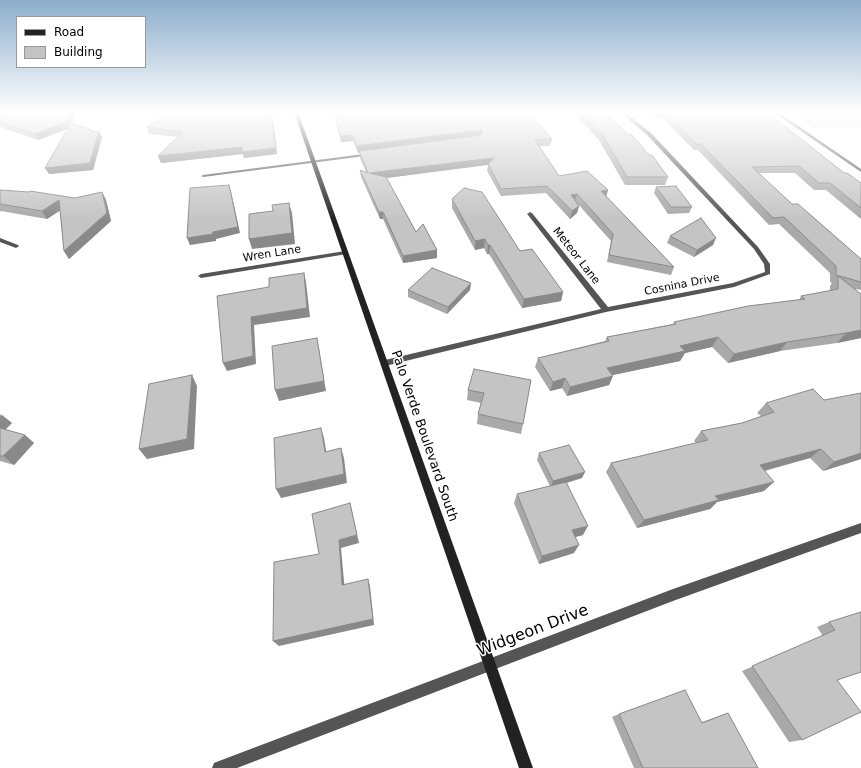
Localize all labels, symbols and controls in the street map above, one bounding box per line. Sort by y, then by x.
legend [16,16,146,68]
text: Road [54,25,84,39]
text: Building [54,45,103,59]
street label: Meteor Lane [550,225,602,287]
street label: Wren Lane [242,243,302,265]
street label: Cosnina Drive [643,271,721,299]
street label: Palo Verde Boulevard South [387,348,461,524]
street label: Widgeon Drive [475,601,591,661]

